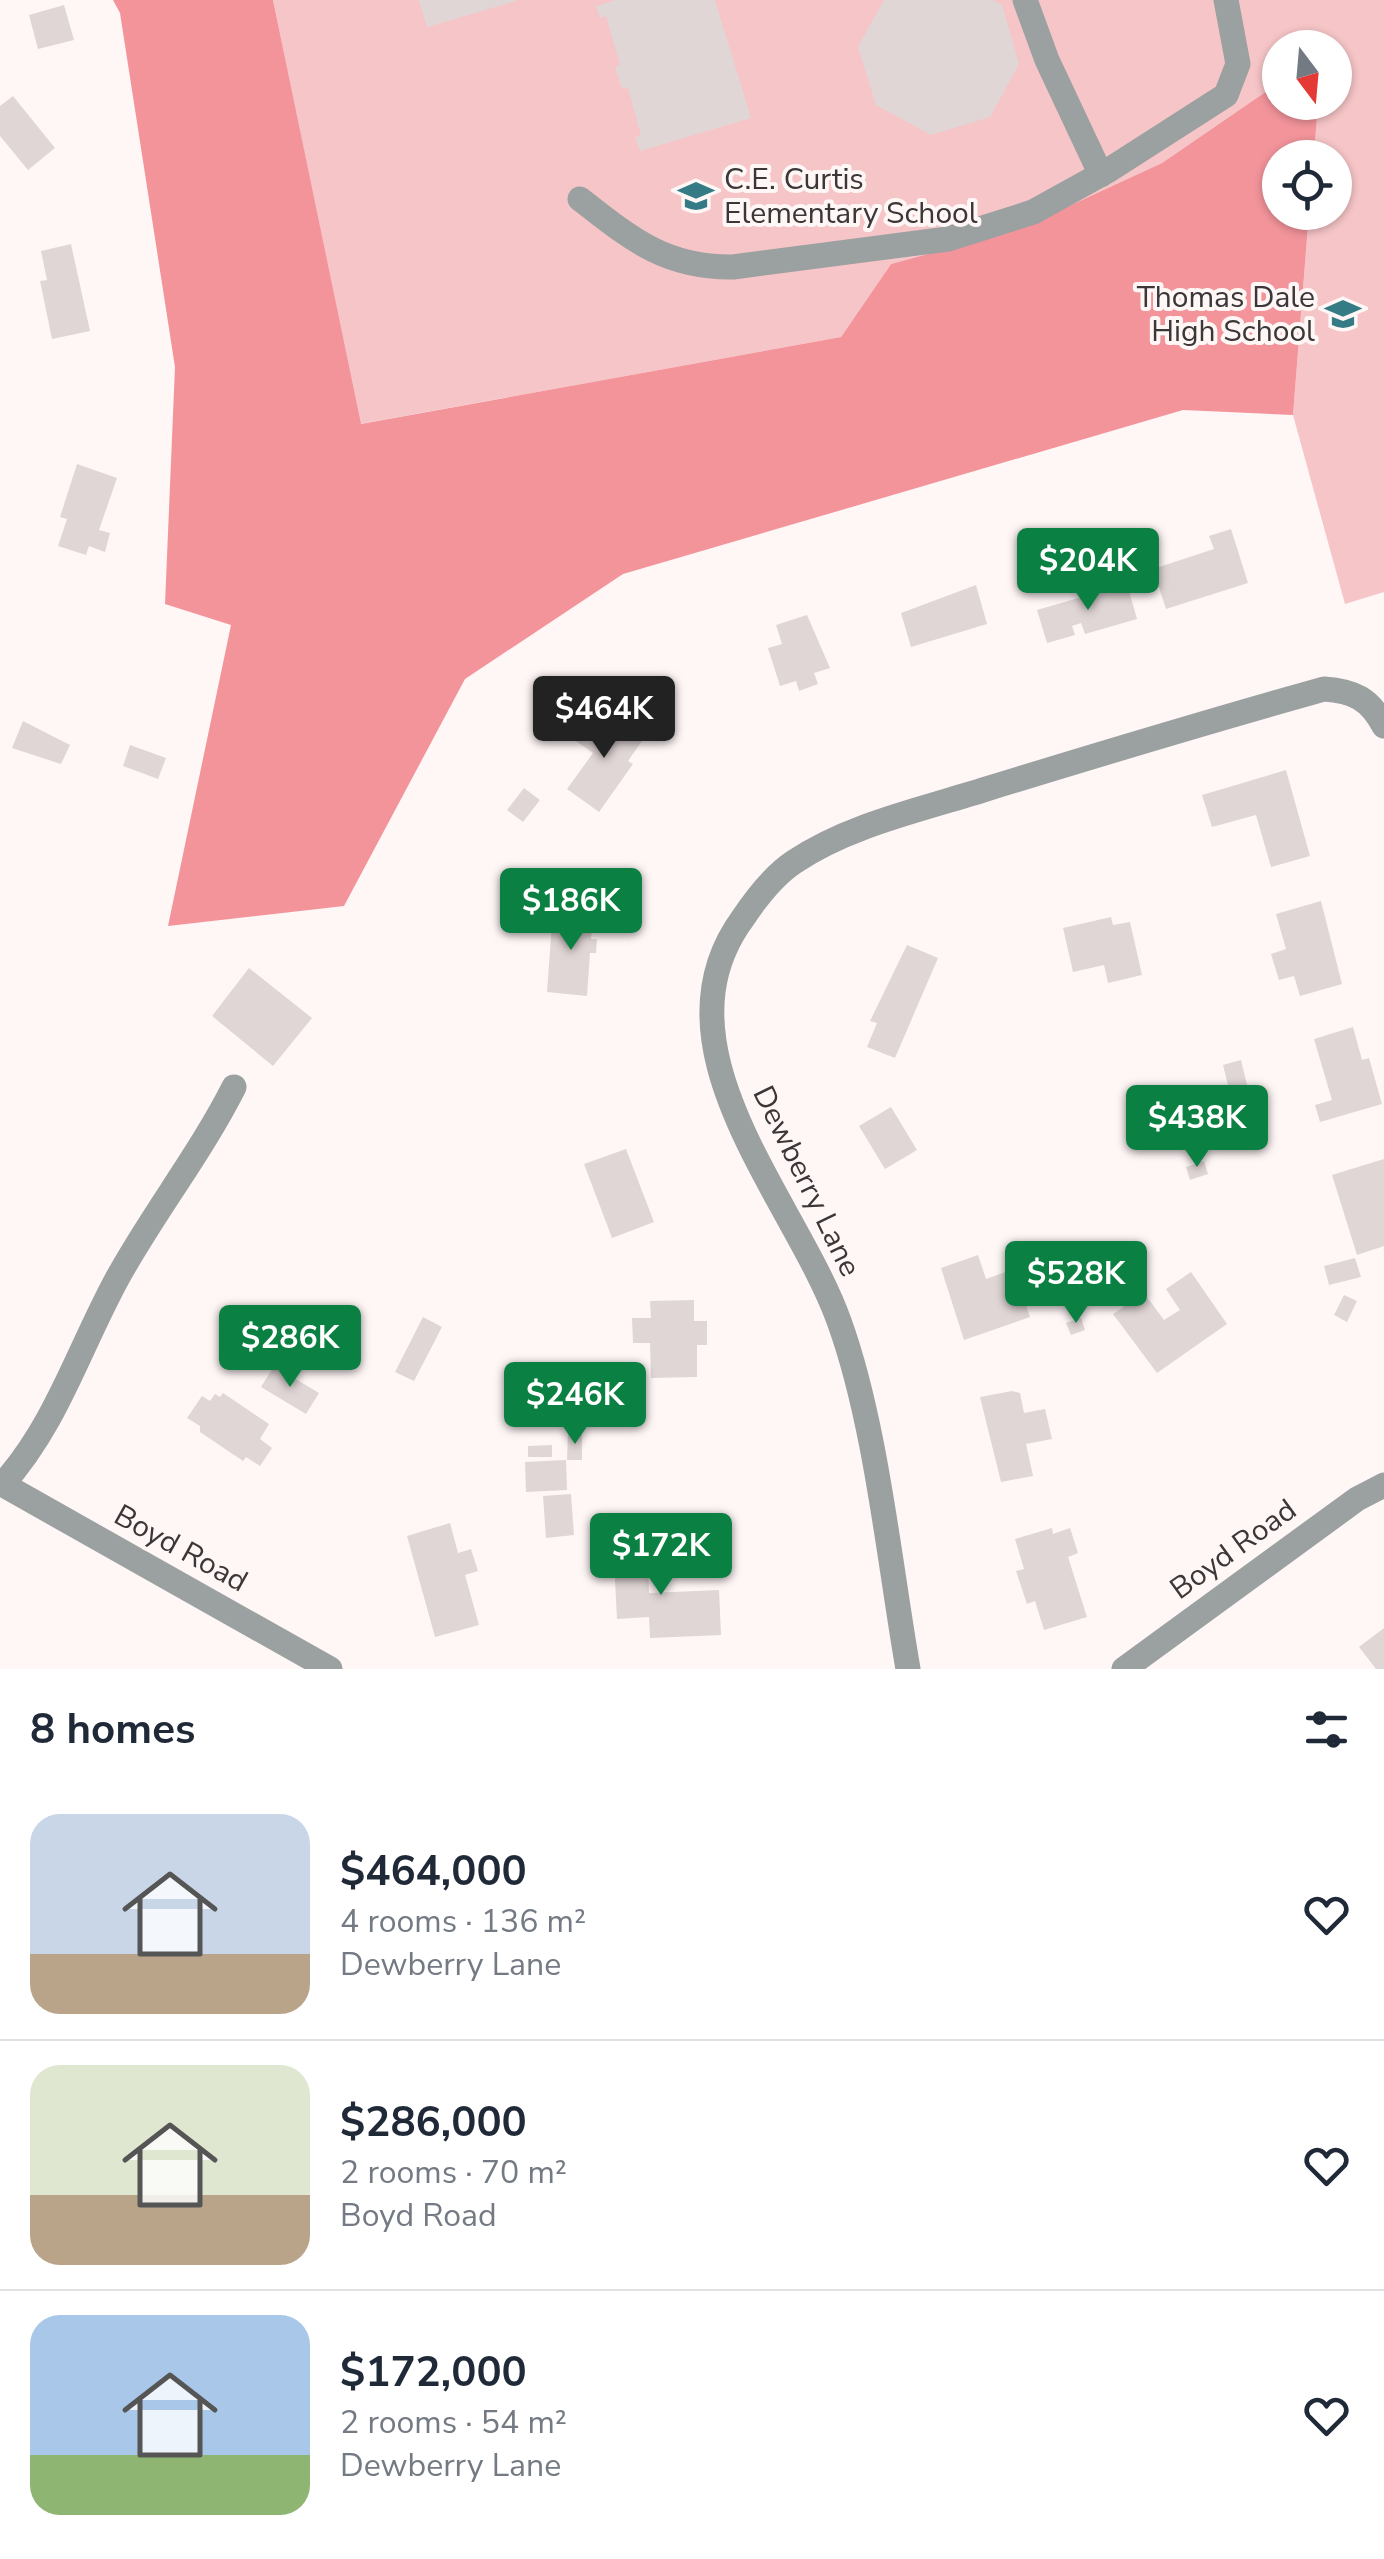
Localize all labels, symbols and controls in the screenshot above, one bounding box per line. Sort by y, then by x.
north arrow [1262,30,1352,120]
map controls [1262,30,1352,230]
button: locate [1262,140,1352,230]
place label: C.E. Curtis Elementary School [724,159,978,234]
school or university icon: C.E. Curtis Elementary School [677,177,715,215]
place label: Thomas Dale High School [1137,277,1315,352]
school or university icon: Thomas Dale High School [1324,295,1362,333]
pin: $204K [1018,528,1158,613]
text: $204K [1039,539,1137,582]
pin: $464K [534,676,674,761]
text: $464K [555,687,653,730]
pin: $186K [501,868,641,953]
text: $186K [522,879,620,922]
street label: Dewberry Lane [743,1079,870,1283]
pin: $438K [1127,1085,1267,1170]
text: $438K [1148,1096,1246,1139]
pin: $528K [1006,1241,1146,1326]
text: $528K [1027,1252,1125,1295]
pin: $286K [220,1305,360,1390]
text: $286K [241,1316,339,1359]
pin: $246K [505,1362,645,1447]
text: $246K [526,1373,624,1416]
street label: Boyd Road [1162,1490,1305,1609]
street label: Boyd Road [107,1495,255,1602]
pin: $172K [591,1513,731,1598]
text: $172K [612,1524,710,1567]
text: 8 homes [30,1701,195,1758]
icon: filters [1299,1702,1354,1757]
text: $464,000 [340,1843,527,1900]
icon: home [110,1854,230,1974]
icon: heart [1299,1887,1354,1942]
text: 4 rooms · 136 m² [340,1900,586,1943]
text: Dewberry Lane [340,1943,561,1986]
text: $286,000 [340,2094,527,2151]
icon: home [110,2105,230,2225]
icon: heart [1299,2138,1354,2193]
text: 2 rooms · 70 m² [340,2151,567,2194]
text: Boyd Road [340,2194,497,2237]
text: $172,000 [340,2344,527,2401]
icon: home [110,2355,230,2475]
icon: heart [1299,2388,1354,2443]
text: 2 rooms · 54 m² [340,2401,567,2444]
text: Dewberry Lane [340,2444,561,2487]

